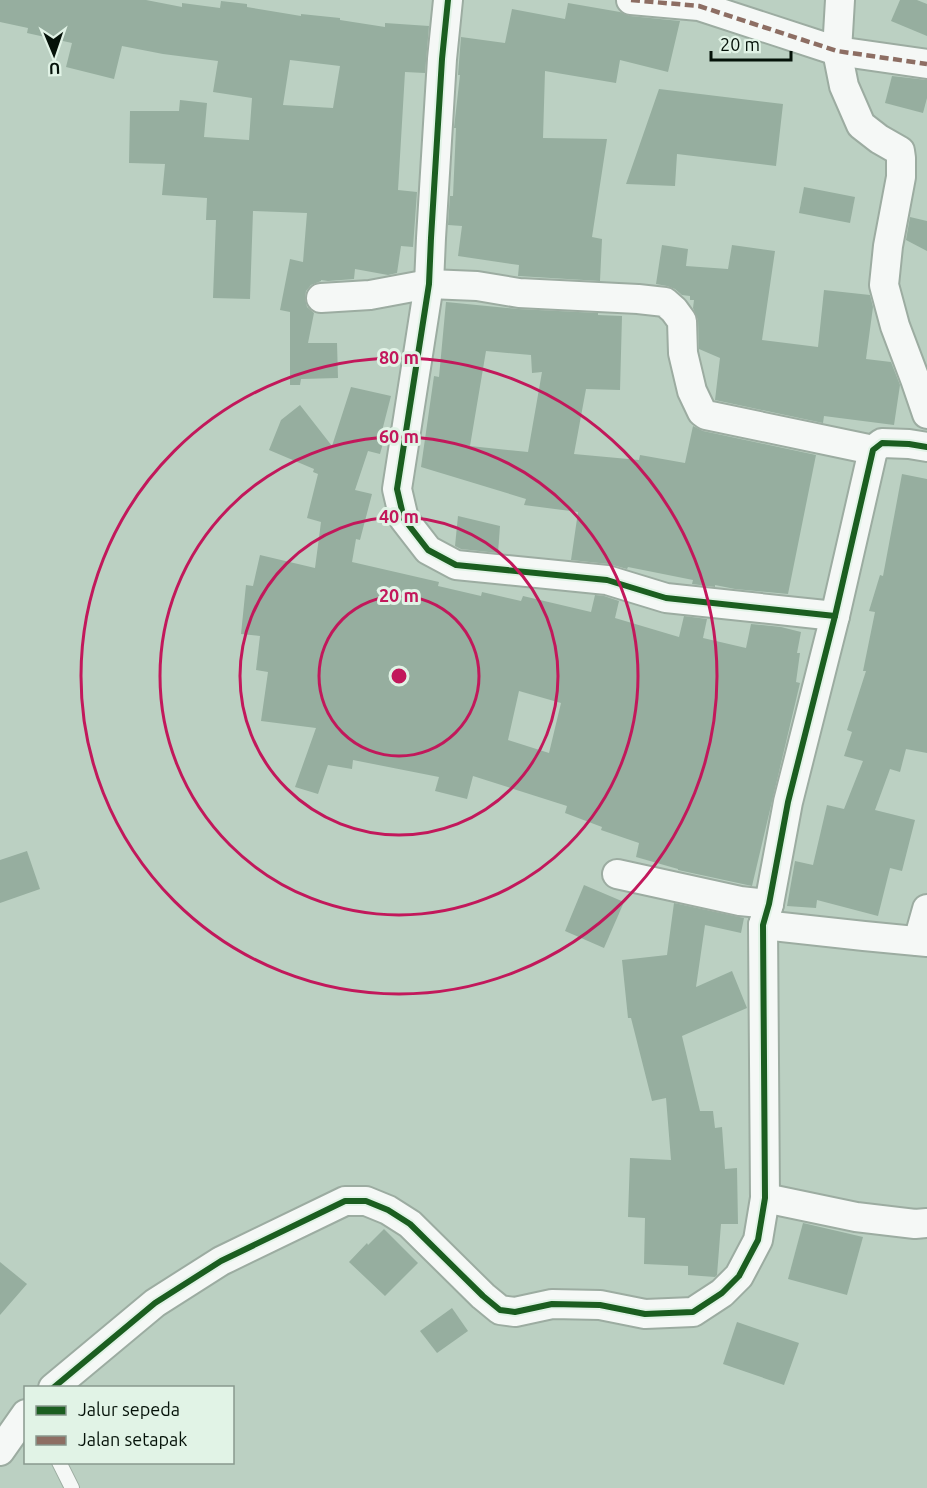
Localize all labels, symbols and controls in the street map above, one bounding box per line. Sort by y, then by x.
north arrow [24,24,84,84]
scale bar [711,24,790,62]
text: 20 m [720,34,760,54]
text: U [49,60,60,78]
text: 80 m [379,347,419,367]
text: 60 m [379,426,419,446]
text: 40 m [379,506,419,526]
text: 20 m [379,585,419,605]
centre of rings [389,666,409,686]
legend [24,1386,234,1464]
text: Jalur sepeda [78,1399,180,1419]
text: Jalan setapak [78,1429,187,1449]

